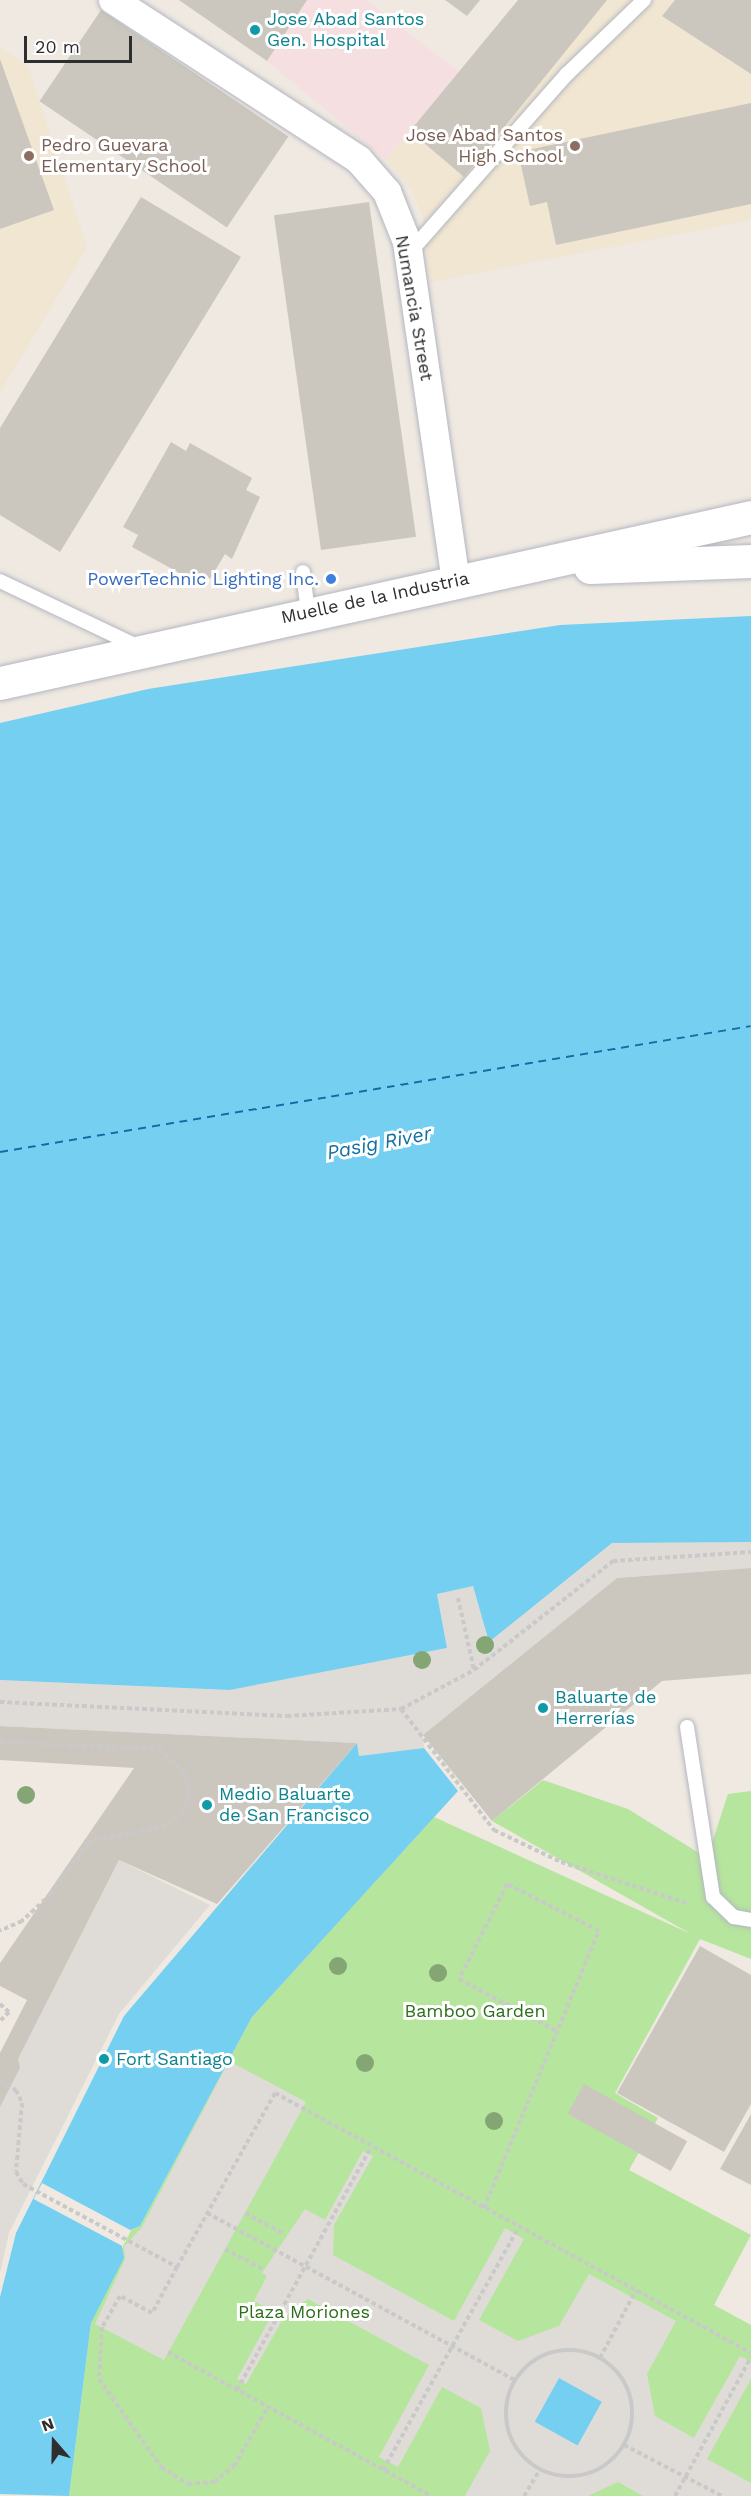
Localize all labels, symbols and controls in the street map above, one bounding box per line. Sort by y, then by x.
place label: Jose Abad Santos Gen. Hospital [267,9,425,52]
marker: Jose Abad Santos Gen. Hospital [248,23,262,37]
scale bar [27,24,135,62]
text: 20 m [35,36,80,57]
place label: Jose Abad Santos High School [405,125,563,168]
place label: Pedro Guevara Elementary School [41,135,207,178]
marker: Jose Abad Santos High School [568,139,582,153]
marker: Pedro Guevara Elementary School [22,149,36,163]
street label: Numancia Street [391,233,437,383]
street label: Muelle de la Industria [279,567,471,629]
place label: PowerTechnic Lighting Inc. [87,568,319,590]
marker: PowerTechnic Lighting Inc. [324,572,338,586]
water label: Pasig River [325,1121,433,1165]
place label: Baluarte de Herrerías [555,1687,656,1730]
marker: Baluarte de Herrerías [536,1701,550,1715]
place label: Medio Baluarte de San Francisco [219,1784,370,1826]
marker: Medio Baluarte de San Francisco [200,1798,214,1812]
park label: Bamboo Garden [404,2000,546,2022]
place label: Fort Santiago [116,2048,233,2070]
marker: Fort Santiago [97,2052,111,2066]
park label: Plaza Moriones [238,2301,370,2323]
north arrow [24,2412,84,2472]
text: N [39,2414,56,2436]

